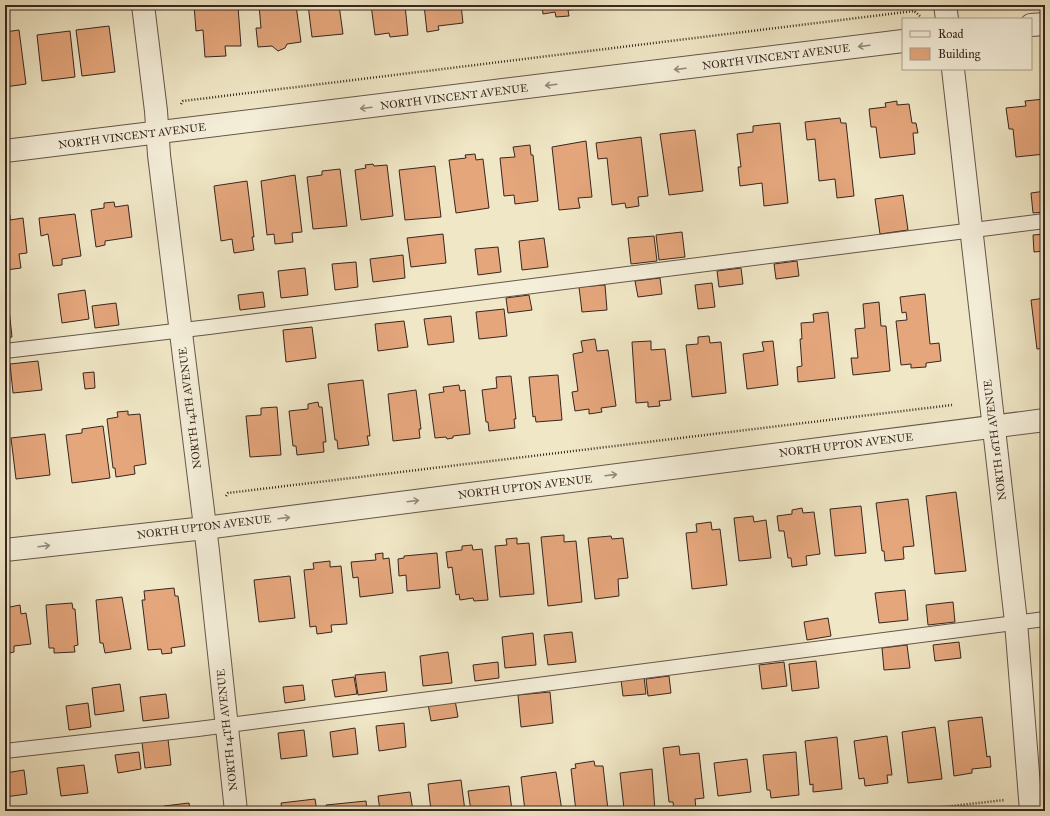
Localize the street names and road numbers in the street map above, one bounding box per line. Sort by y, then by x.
street label: NORTH VINCENT AVENUE [701,41,851,73]
street label: NORTH VINCENT AVENUE [379,81,529,113]
street label: NORTH VINCENT AVENUE [57,120,207,152]
street label: NORTH 14TH AVENUE [176,346,204,470]
street label: NORTH 16TH AVENUE [981,379,1009,501]
street label: NORTH UPTON AVENUE [778,430,914,460]
street label: NORTH UPTON AVENUE [457,472,593,502]
street label: NORTH UPTON AVENUE [136,512,272,542]
street label: NORTH 14TH AVENUE [214,668,240,792]

